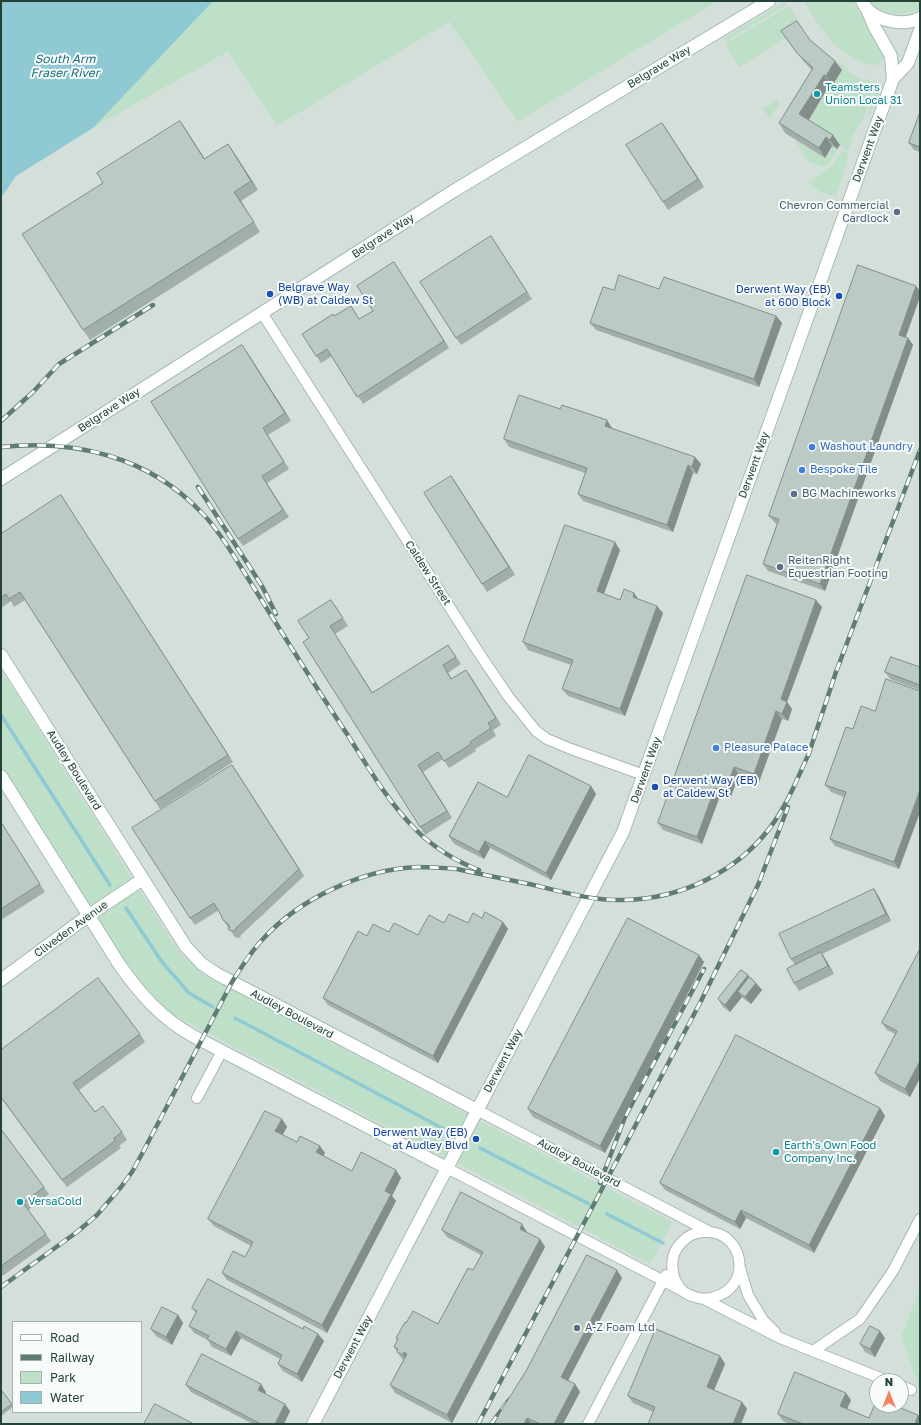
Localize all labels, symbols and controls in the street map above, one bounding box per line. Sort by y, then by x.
street label: Belgrave Way [625,43,693,91]
water label: South Arm Fraser River [31,52,99,80]
place label: Teamsters Union Local 31 [825,81,902,107]
marker: Teamsters Union Local 31 [812,89,822,99]
street label: Derwent Way [850,114,886,184]
place label: Chevron Commercial Cardlock [779,199,889,225]
marker: Chevron Commercial Cardlock [892,207,902,217]
street label: Belgrave Way [349,211,417,261]
place label: Belgrave Way (WB) at Caldew St [278,281,373,307]
place label: Derwent Way (EB) at 600 Block [736,283,831,309]
marker: Belgrave Way (WB) at Caldew St [265,289,275,299]
marker: Derwent Way (EB) at 600 Block [834,291,844,301]
street label: Belgrave Way [75,385,143,435]
street label: Derwent Way [736,430,772,500]
place label: Washout Laundry [820,440,913,454]
marker: Washout Laundry [807,442,817,452]
place label: Bespoke Tile [810,463,878,477]
marker: Bespoke Tile [797,465,807,475]
place label: BG Machineworks [802,487,896,501]
marker: BG Machineworks [789,489,799,499]
street label: Caldew Street [402,538,454,608]
place label: ReitenRight Equestrian Footing [788,554,888,580]
marker: ReitenRight Equestrian Footing [775,562,785,572]
street label: Audley Boulevard [44,727,104,813]
street label: Derwent Way [628,735,664,805]
place label: Pleasure Palace [724,741,808,755]
marker: Pleasure Palace [711,743,721,753]
place label: Derwent Way (EB) at Caldew St [663,774,758,800]
marker: Derwent Way (EB) at Caldew St [650,782,660,792]
street label: Cliveden Avenue [32,898,110,960]
street label: Audley Boulevard [248,987,336,1041]
street label: Derwent Way [481,1027,525,1095]
place label: Derwent Way (EB) at Audley Blvd [373,1126,468,1152]
marker: Derwent Way (EB) at Audley Blvd [471,1134,481,1144]
street label: Audley Boulevard [535,1136,623,1190]
place label: Earth's Own Food Company Inc. [784,1139,876,1165]
marker: Earth's Own Food Company Inc. [771,1147,781,1157]
place label: VersaCold [28,1195,82,1209]
marker: VersaCold [15,1197,25,1207]
street label: Derwent Way [331,1313,375,1381]
legend [12,1321,142,1413]
place label: A-Z Foam Ltd [585,1321,655,1335]
marker: A-Z Foam Ltd [572,1323,582,1333]
text: Road [50,1330,79,1345]
text: Railway [50,1350,95,1365]
text: Park [50,1370,76,1385]
north arrow [869,1373,909,1413]
text: N [885,1375,893,1388]
text: Water [50,1390,84,1405]

